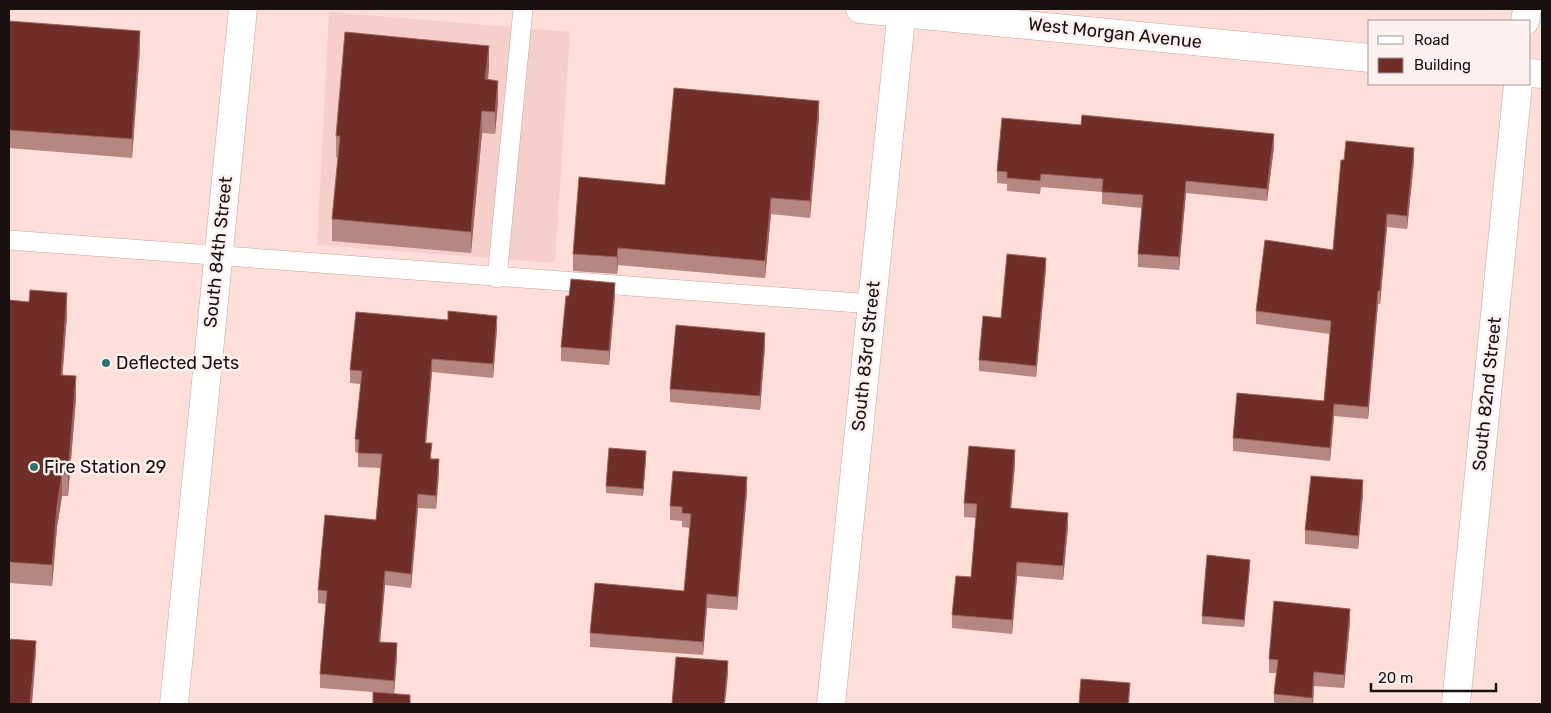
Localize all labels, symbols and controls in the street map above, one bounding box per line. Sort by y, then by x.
street label: West Morgan Avenue [1027,13,1203,53]
legend [1368,20,1531,85]
text: Road [1414,31,1450,49]
text: Building [1414,56,1471,74]
street label: South 84th Street [199,175,237,329]
street label: South 83rd Street [847,280,885,432]
street label: South 82nd Street [1468,316,1506,472]
place label: Deflected Jets [116,352,239,374]
marker: Deflected Jets [100,357,112,369]
place label: Fire Station 29 [44,456,166,478]
marker: Fire Station 29 [28,461,40,473]
scale bar [1371,660,1496,692]
text: 20 m [1378,669,1413,687]

